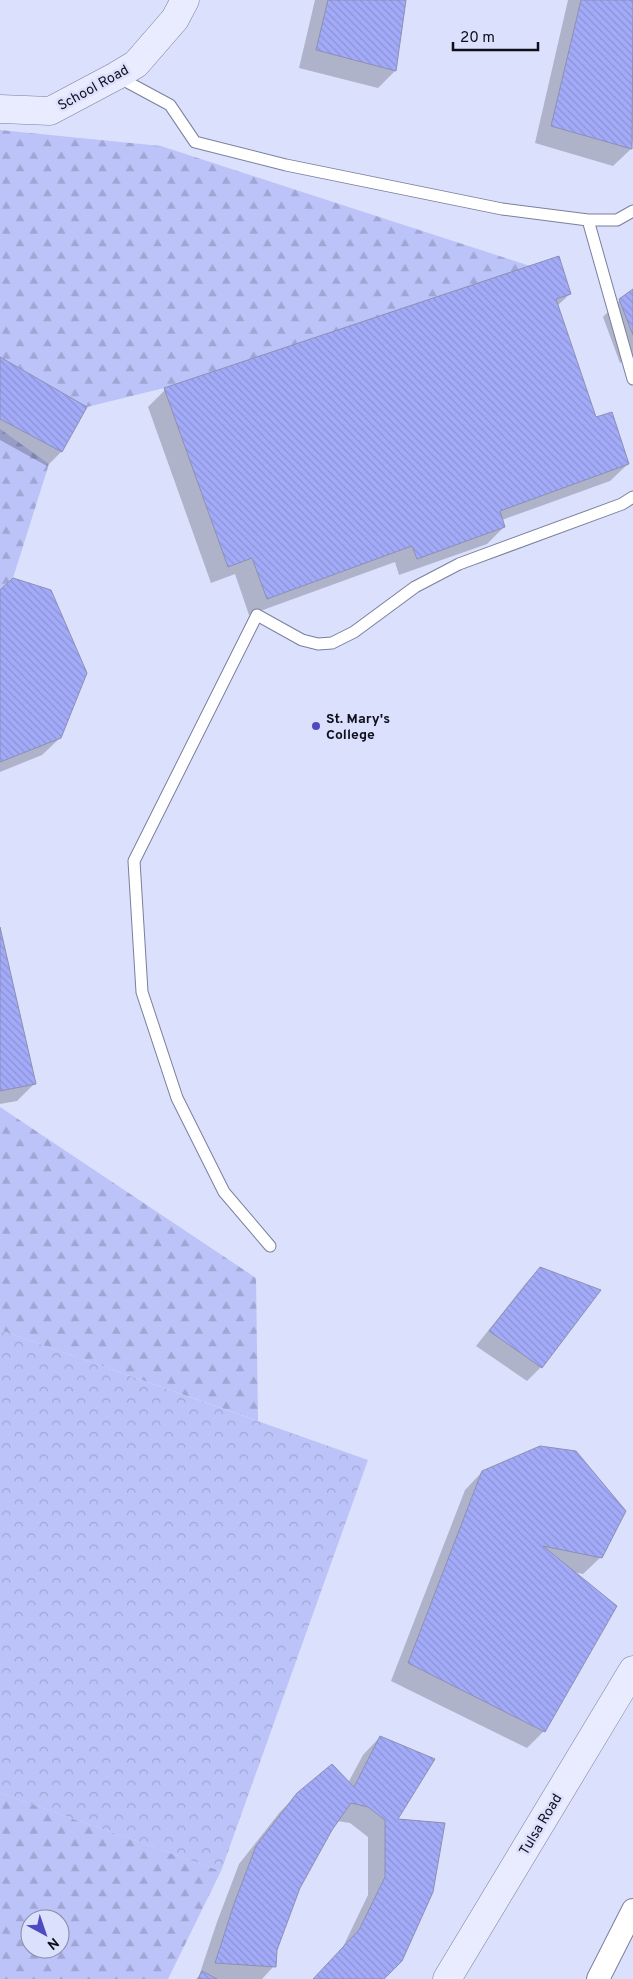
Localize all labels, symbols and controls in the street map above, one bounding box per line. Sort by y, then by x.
scale bar [453,20,538,52]
text: 20 m [460,29,495,48]
street label: School Road [55,62,132,115]
place label: St. Mary's College [326,711,390,744]
marker: St. Mary's College [310,720,322,732]
street label: Tulsa Road [516,1791,566,1859]
north arrow [20,1909,70,1959]
text: N [43,1933,62,1953]

